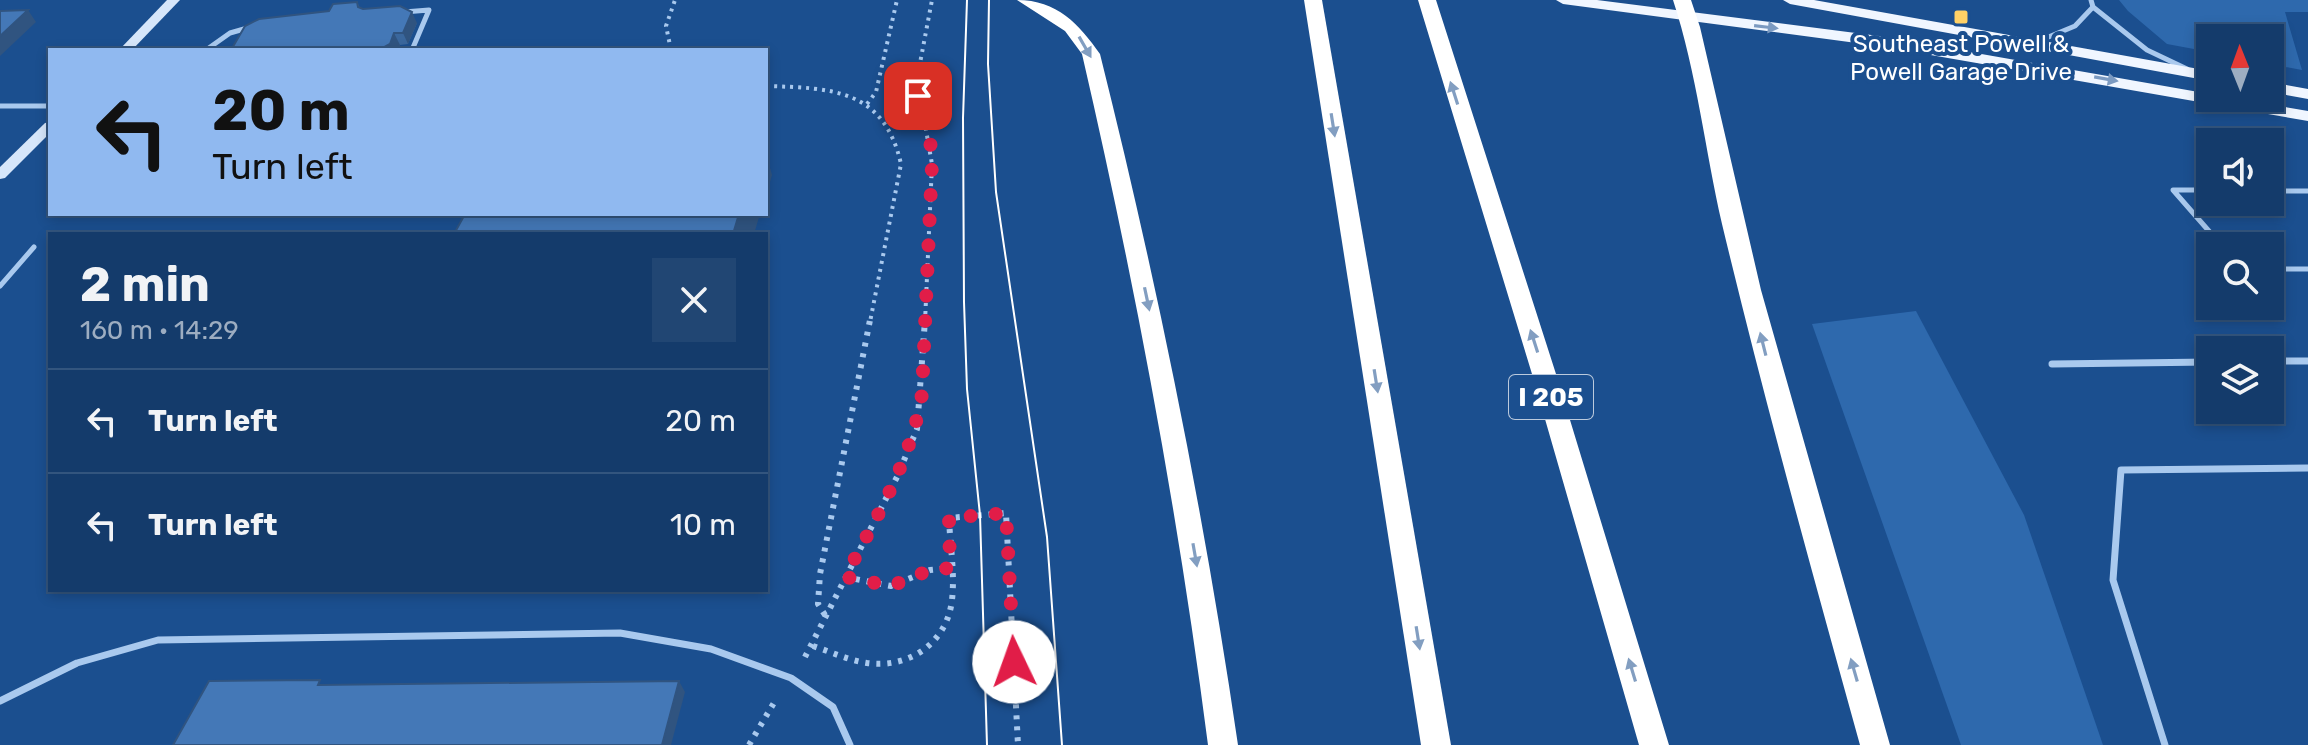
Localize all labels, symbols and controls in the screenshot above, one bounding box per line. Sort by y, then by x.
marker: Southeast Powell & Powell Garage Drive [1952,8,1970,26]
one-way arrow [1754,20,1779,33]
north arrow [2196,24,2284,112]
map controls [2196,24,2284,424]
place label: Southeast Powell & Powell Garage Drive [1850,30,2072,86]
one-way arrow [1078,36,1092,58]
pin [884,62,952,130]
icon: arrive [896,74,940,118]
one-way arrow [2094,74,2119,86]
text: 20 m [212,78,350,144]
icon: left [80,80,184,184]
one-way arrow [1447,81,1460,105]
one-way arrow [1327,113,1340,138]
button: sound [2196,128,2284,216]
text: Turn left [212,145,353,188]
button: search [2196,232,2284,320]
text: 2 min [80,256,210,313]
button: close [652,258,736,342]
one-way arrow [1141,287,1154,312]
text: 160 m · 14:29 [80,315,239,346]
one-way arrow [1527,328,1539,352]
one-way arrow [1757,331,1769,356]
button: layers [2196,336,2284,424]
one-way arrow [1370,369,1382,394]
road number: I 205 [1509,375,1593,419]
icon: left [80,399,124,443]
text: Turn left [148,403,278,439]
text: 20 m [665,403,736,439]
icon: left [80,503,124,547]
text: Turn left [148,507,278,543]
text: 10 m [670,507,736,543]
one-way arrow [1189,542,1201,567]
position arrow [972,620,1056,704]
one-way arrow [1413,626,1425,651]
one-way arrow [1625,658,1638,682]
one-way arrow [1847,658,1860,682]

